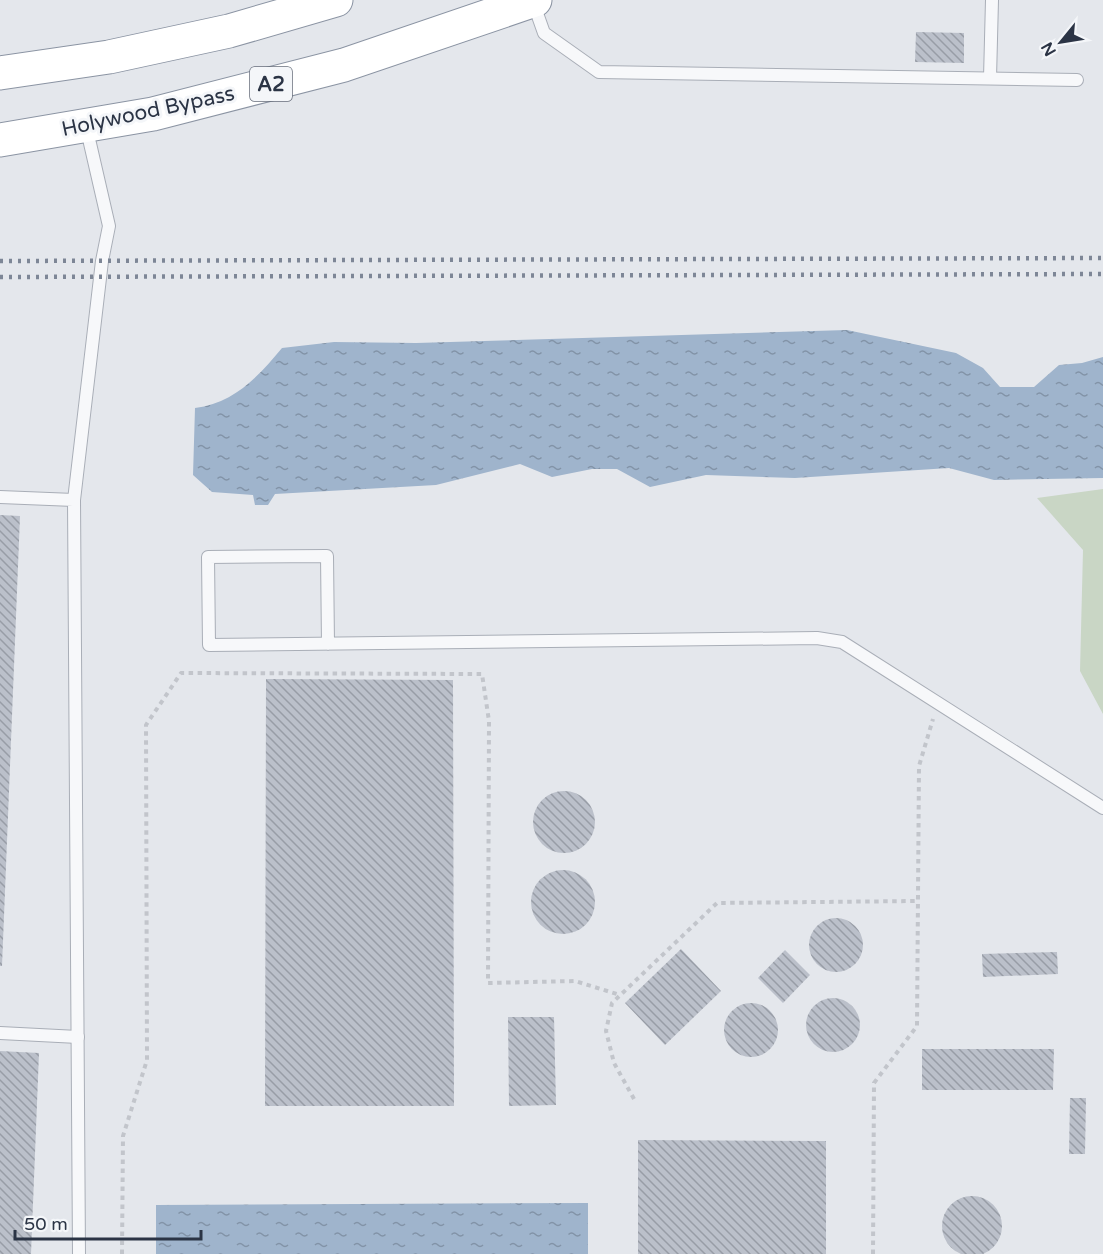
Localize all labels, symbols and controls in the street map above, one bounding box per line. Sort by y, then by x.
north arrow [1031,12,1091,72]
text: N [1037,38,1061,60]
road number: A2 [250,67,292,101]
street label: Holywood Bypass [59,81,237,142]
scale bar [15,1203,201,1241]
text: 50 m [24,1213,68,1235]

